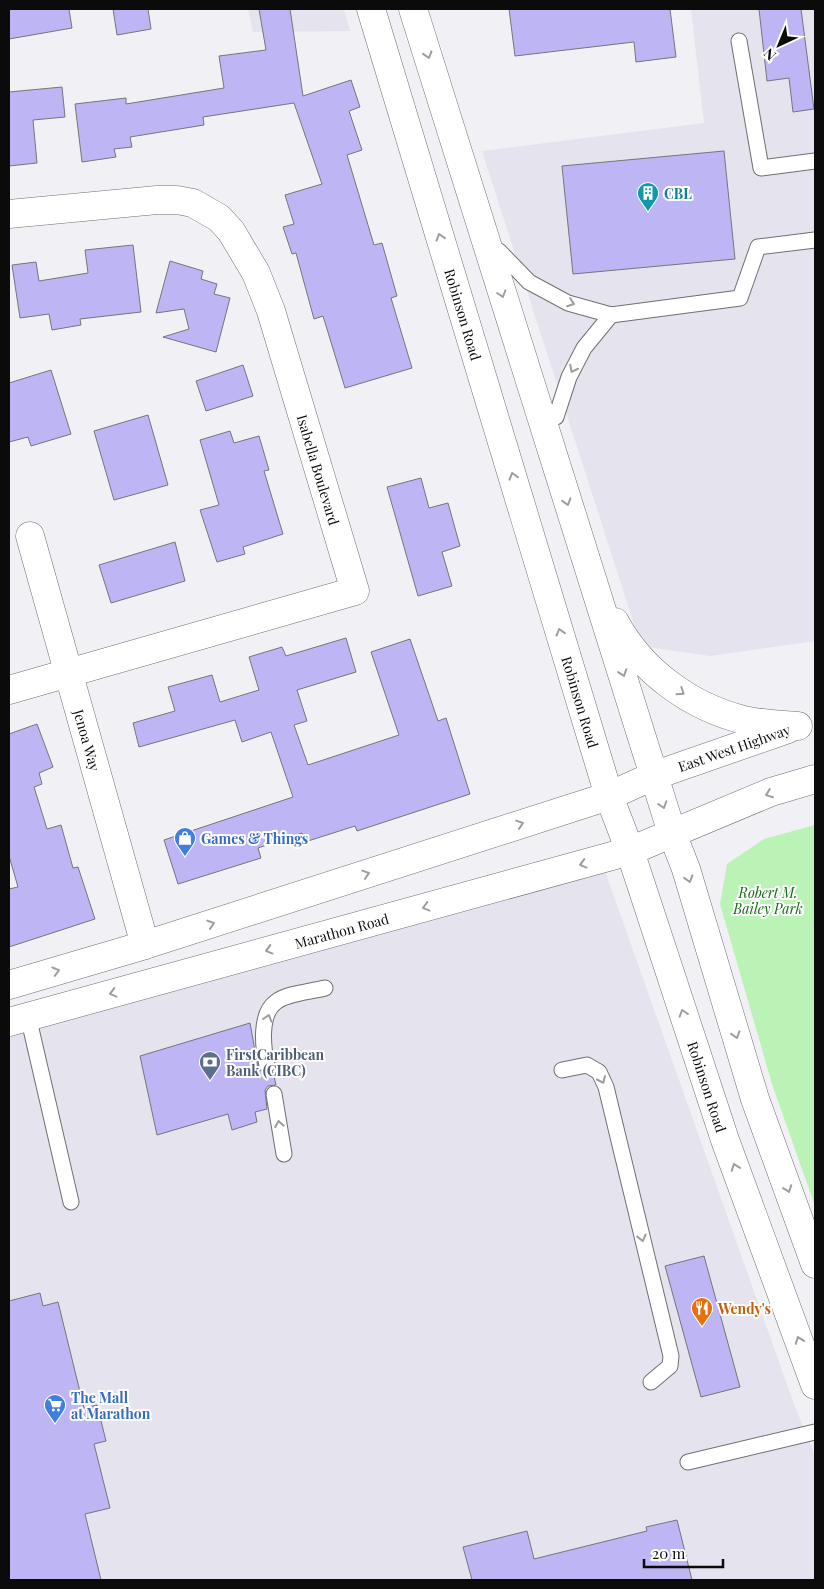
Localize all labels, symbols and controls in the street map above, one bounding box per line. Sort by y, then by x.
north arrow [754,20,804,70]
text: N [759,44,780,65]
one-way arrow [422,51,432,59]
building icon: CBL [636,181,660,212]
place label: CBL [664,184,692,203]
one-way arrow [436,233,446,242]
street label: Robinson Road [441,266,486,362]
one-way arrow [496,290,506,298]
one-way arrow [567,297,575,307]
one-way arrow [569,364,579,373]
street label: Isabella Boulevard [293,412,344,527]
one-way arrow [508,473,518,481]
one-way arrow [561,497,571,506]
one-way arrow [555,628,565,636]
street label: Robinson Road [558,654,603,750]
one-way arrow [617,668,627,677]
one-way arrow [675,686,685,695]
street label: Jenoa Way [69,706,105,773]
street label: East West Highway [675,720,793,776]
one-way arrow [765,788,774,798]
one-way arrow [657,800,667,808]
one-way arrow [516,820,524,830]
shop icon: Games & Things [173,826,197,857]
place label: Games & Things [201,829,308,848]
one-way arrow [578,858,587,869]
one-way arrow [361,870,369,880]
one-way arrow [684,874,694,883]
park label: Robert M. Bailey Park [732,883,803,918]
one-way arrow [422,901,430,912]
street label: Marathon Road [292,908,391,952]
one-way arrow [206,920,215,930]
one-way arrow [265,944,274,955]
one-way arrow [51,967,59,977]
one-way arrow [108,987,117,998]
one-way arrow [679,1010,689,1018]
one-way arrow [262,1014,272,1022]
one-way arrow [730,1030,740,1038]
street label: Robinson Road [684,1039,731,1135]
place label: FirstCaribbean Bank (CIBC) [226,1045,324,1080]
bank icon: FirstCaribbean Bank (CIBC) [198,1050,222,1081]
one-way arrow [596,1075,607,1084]
one-way arrow [274,1119,284,1128]
one-way arrow [731,1163,741,1172]
one-way arrow [782,1184,792,1192]
one-way arrow [636,1233,647,1242]
restaurant icon: Wendy's [690,1296,714,1327]
place label: Wendy's [717,1299,771,1318]
one-way arrow [795,1336,805,1344]
place label: The Mall at Marathon [71,1388,151,1423]
supermarket icon: The Mall at Marathon [43,1393,67,1424]
scale bar [644,1536,723,1568]
text: 20 m [652,1543,686,1563]

